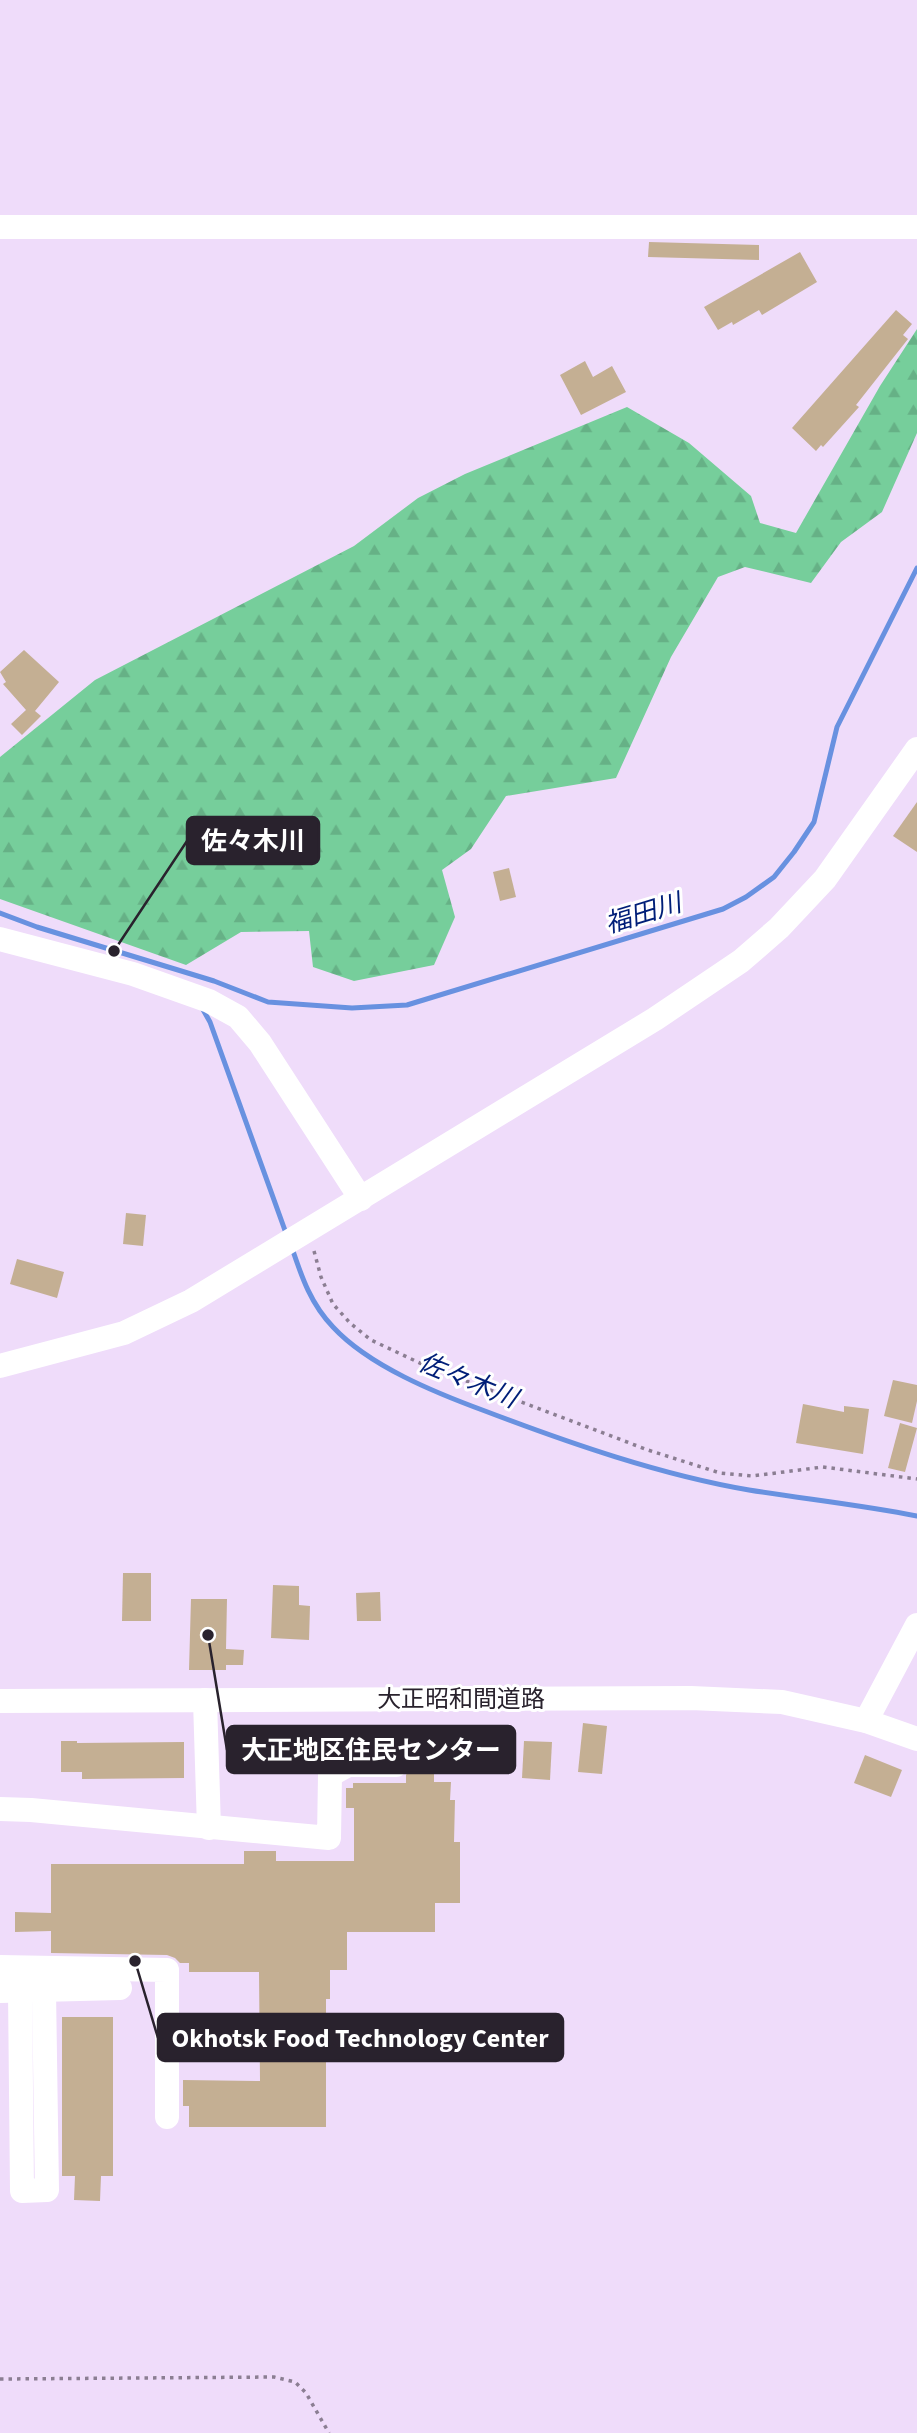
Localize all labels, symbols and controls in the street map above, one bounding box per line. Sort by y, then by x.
callout: 佐々木川 [187,817,319,864]
text: 佐々木川 [201,823,305,860]
water label: 福田川 [600,884,689,943]
water label: 佐々木川 [413,1344,526,1418]
street label: 大正昭和間道路 [377,1682,545,1717]
callout: 大正地区住民センター [227,1726,515,1773]
text: 大正地区住民センター [241,1732,501,1769]
callout: Okhotsk Food Technology Center [158,2014,563,2061]
text: Okhotsk Food Technology Center [171,2020,549,2057]

